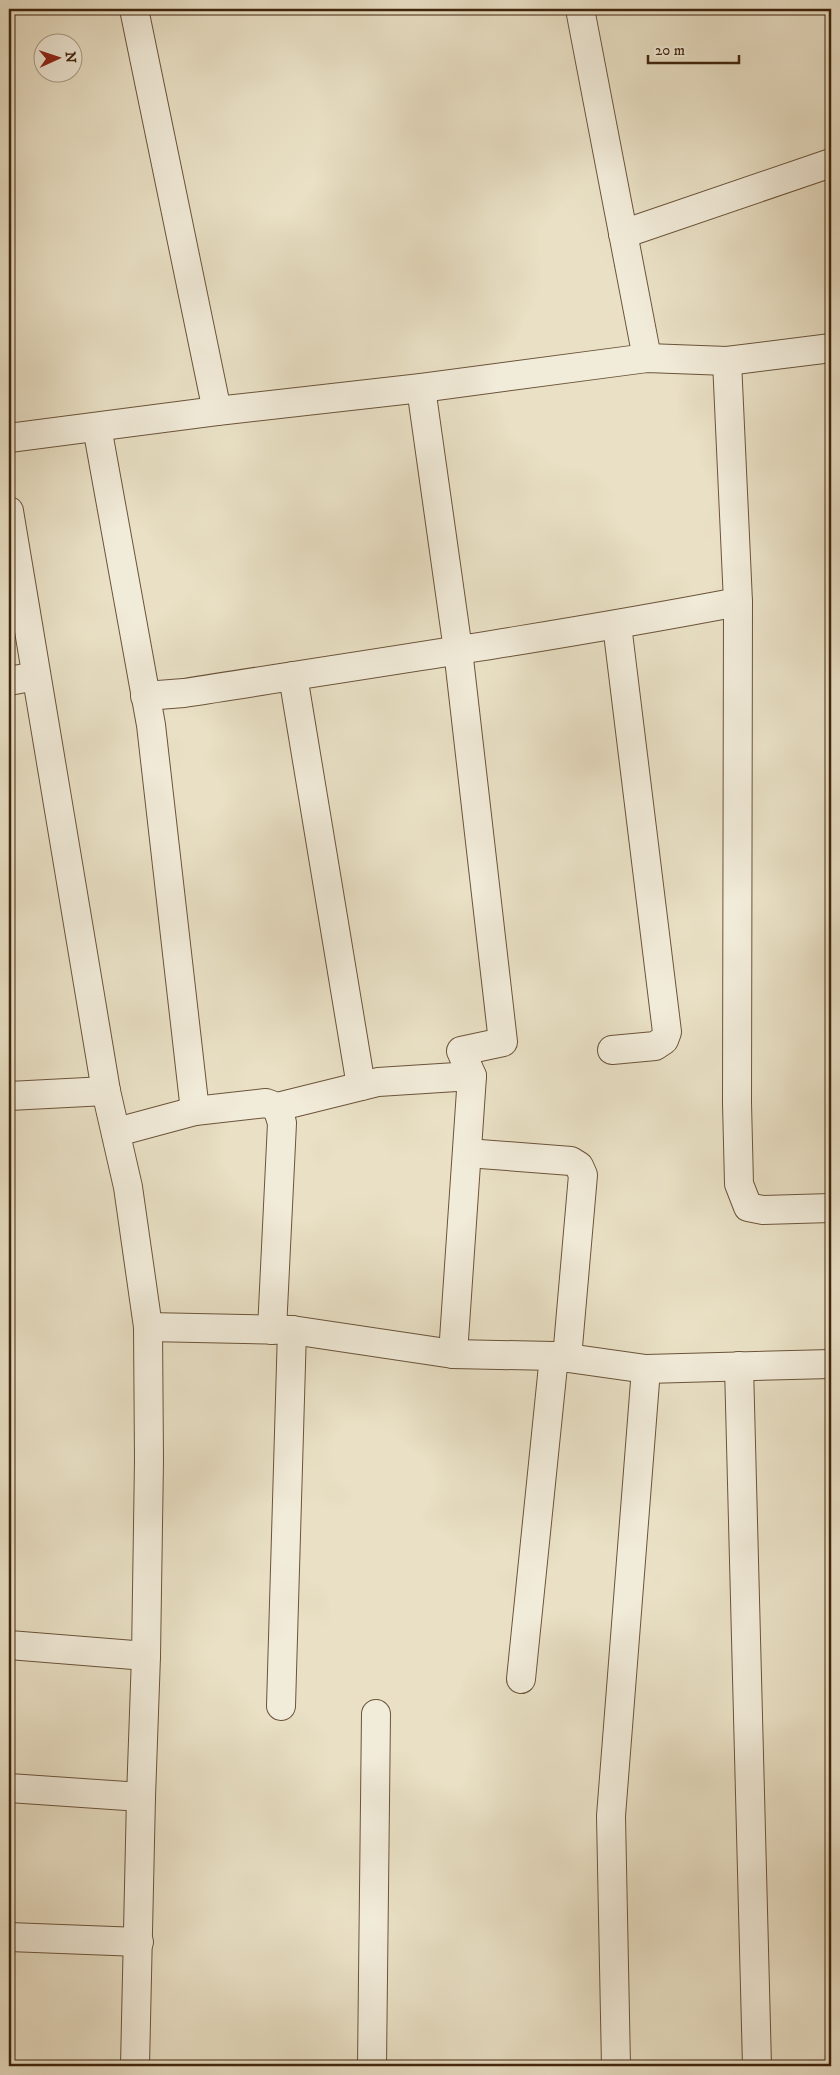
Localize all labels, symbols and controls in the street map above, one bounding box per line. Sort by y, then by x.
north arrow [32,32,82,82]
scale bar [648,32,739,64]
text: 20 m [655,41,685,60]
text: N [61,51,79,64]

